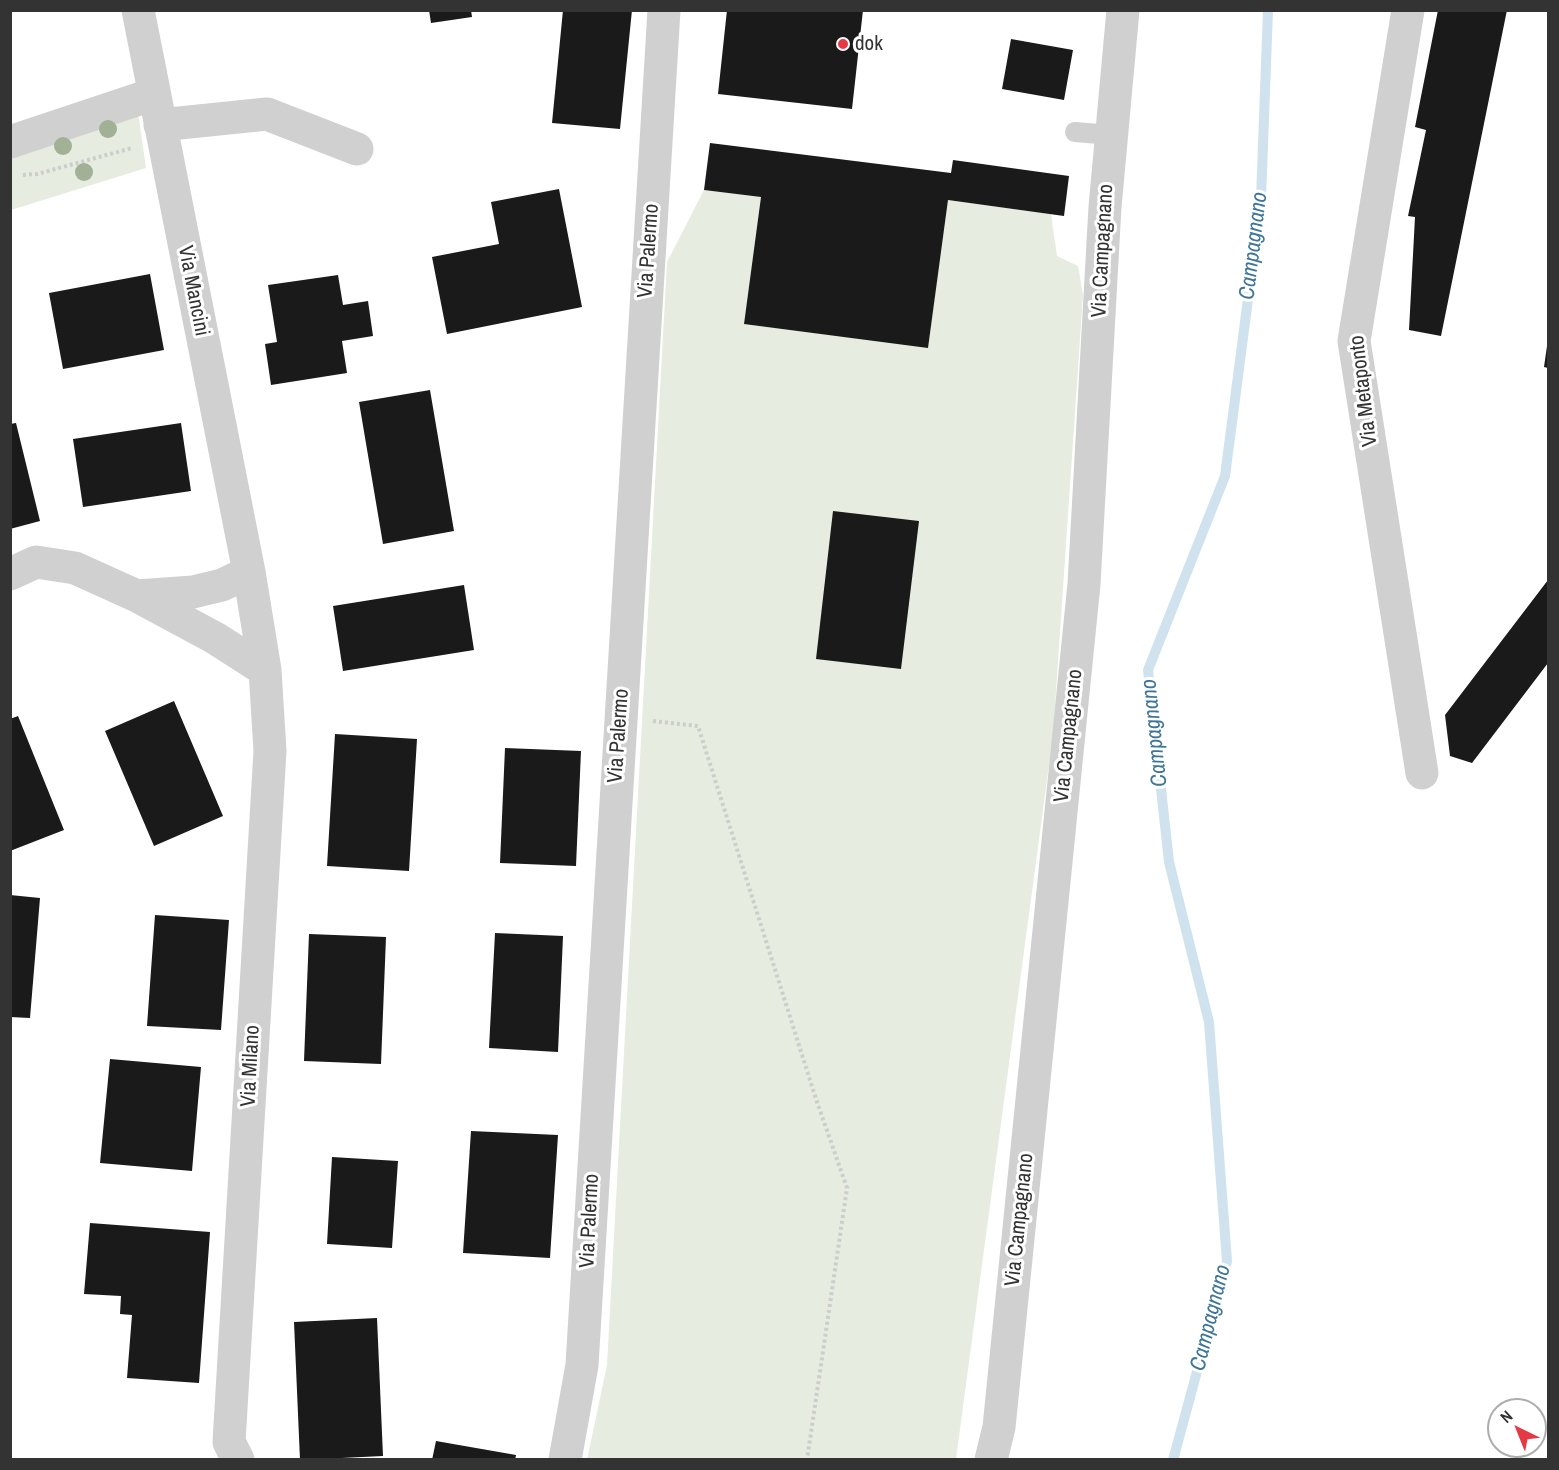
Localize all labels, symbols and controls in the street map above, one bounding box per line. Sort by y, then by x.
place label: dok [855,31,883,57]
marker: dok [836,37,850,51]
street label: Via Campagnano [1087,184,1119,318]
water label: Campagnano [1234,191,1274,301]
street label: Via Palermo [633,203,665,299]
street label: Via Mancini [172,244,214,338]
street label: Via Metaponto [1345,334,1383,448]
street label: Via Campagnano [1049,668,1089,804]
water label: Campagnano [1136,678,1174,788]
street label: Via Palermo [603,688,635,784]
street label: Via Milano [236,1024,266,1108]
street label: Via Campagnano [1000,1152,1040,1288]
street label: Via Palermo [575,1173,605,1269]
water label: Campagnano [1185,1262,1237,1374]
north arrow [1487,1398,1547,1458]
text: N [1495,1405,1517,1428]

